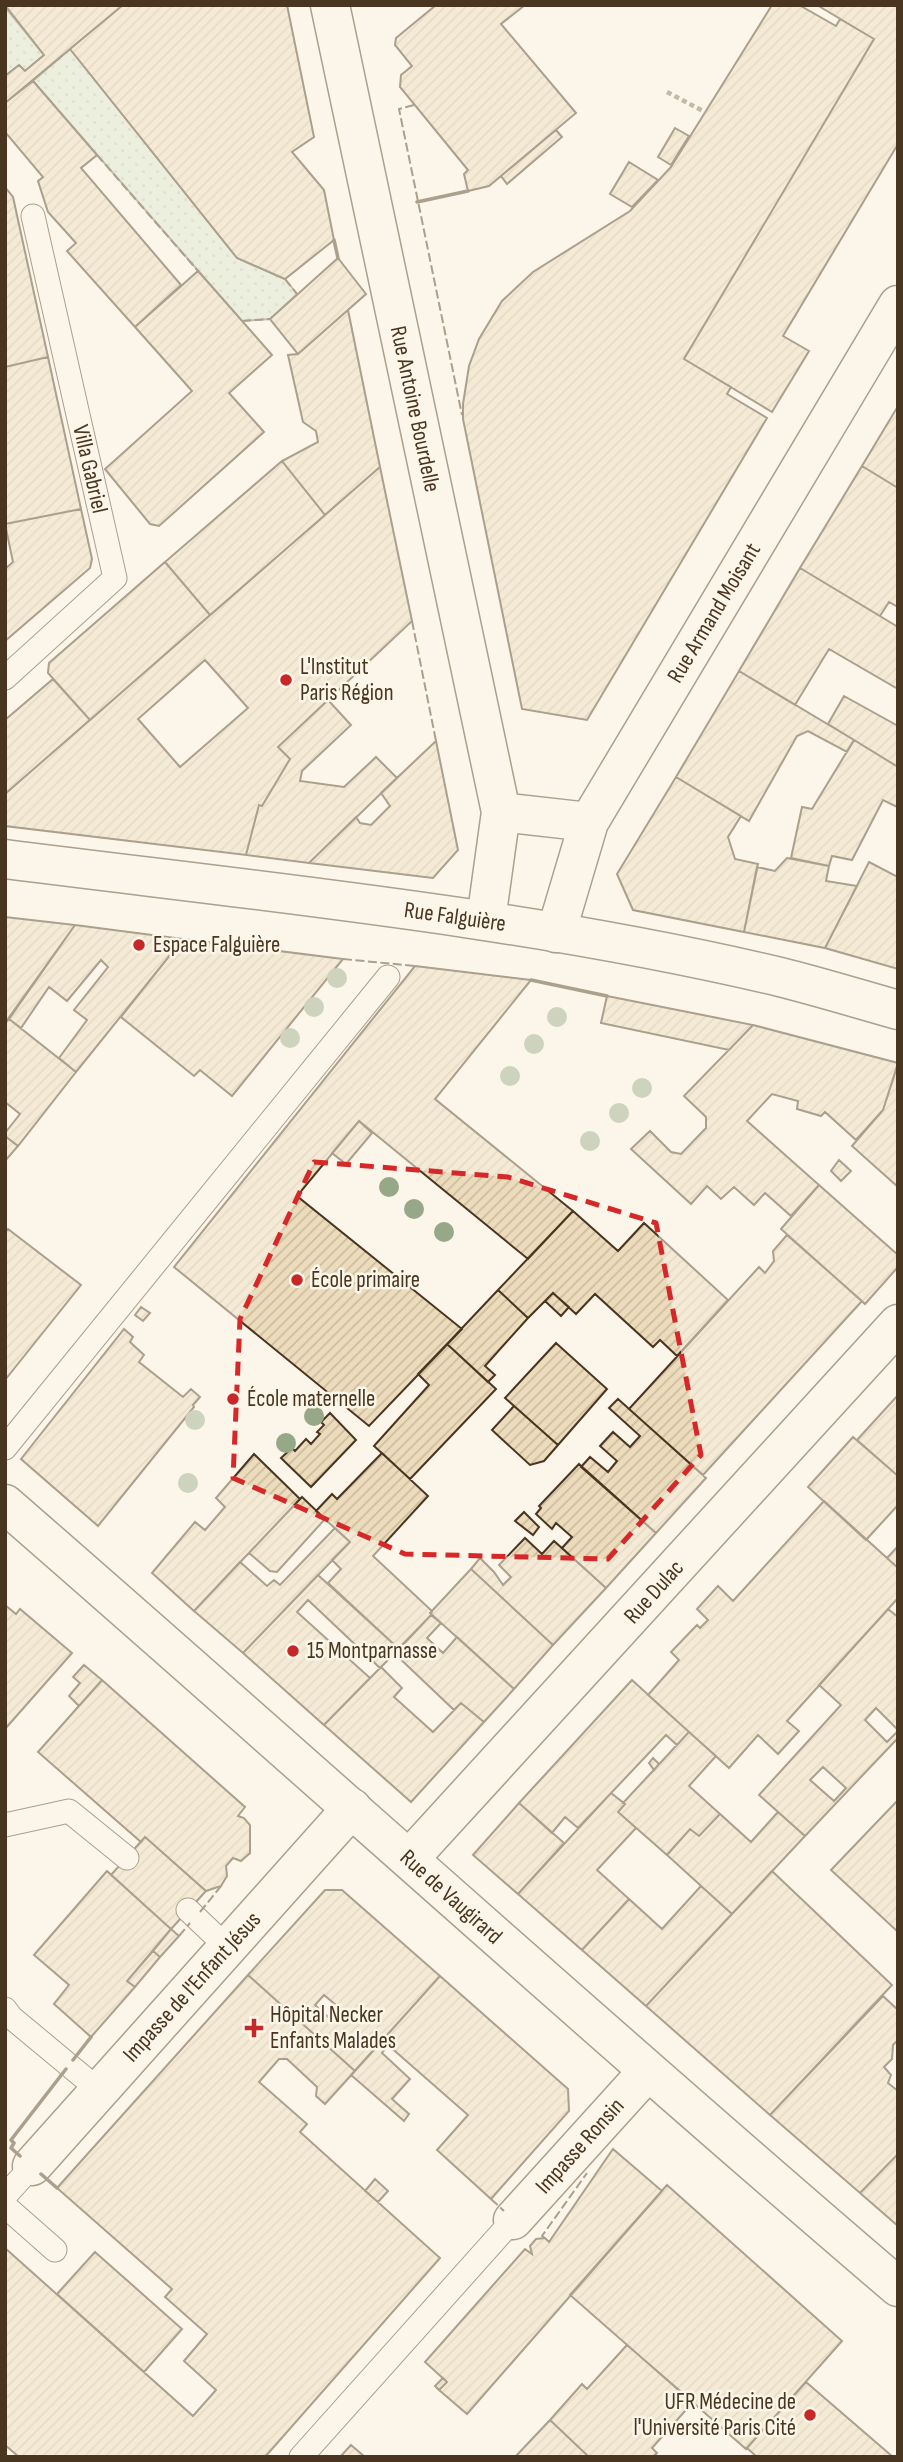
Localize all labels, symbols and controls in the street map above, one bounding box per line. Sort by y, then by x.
street label: Rue Antoine Bourdelle [384,323,446,495]
street label: Villa Gabriel [66,422,114,516]
street label: Rue Armand Moisant [661,538,767,688]
place label: L'Institut Paris Région [300,653,394,707]
marker: L'Institut Paris Région [278,672,294,688]
street label: Rue Falguière [402,896,508,938]
place label: Espace Falguière [153,931,280,959]
marker: Espace Falguière [131,937,147,953]
place label: École primaire [311,1266,420,1294]
marker: École primaire [289,1272,305,1288]
place label: École maternelle [247,1385,375,1413]
marker: École maternelle [225,1391,241,1407]
street label: Rue Dulac [618,1554,690,1630]
place label: 15 Montparnasse [307,1637,437,1665]
marker: 15 Montparnasse [285,1643,301,1659]
street label: Rue de Vaugirard [394,1844,508,1950]
street label: Impasse de l'Enfant Jésus [117,1906,267,2068]
place label: Hôpital Necker Enfants Malades [270,2001,396,2055]
marker: Hôpital Necker Enfants Malades [244,2018,264,2038]
street label: Impasse Ronsin [530,2092,630,2200]
place label: UFR Médecine de l'Université Paris Cité [634,2388,796,2442]
marker: UFR Médecine de l'Université Paris Cité [802,2407,818,2423]

